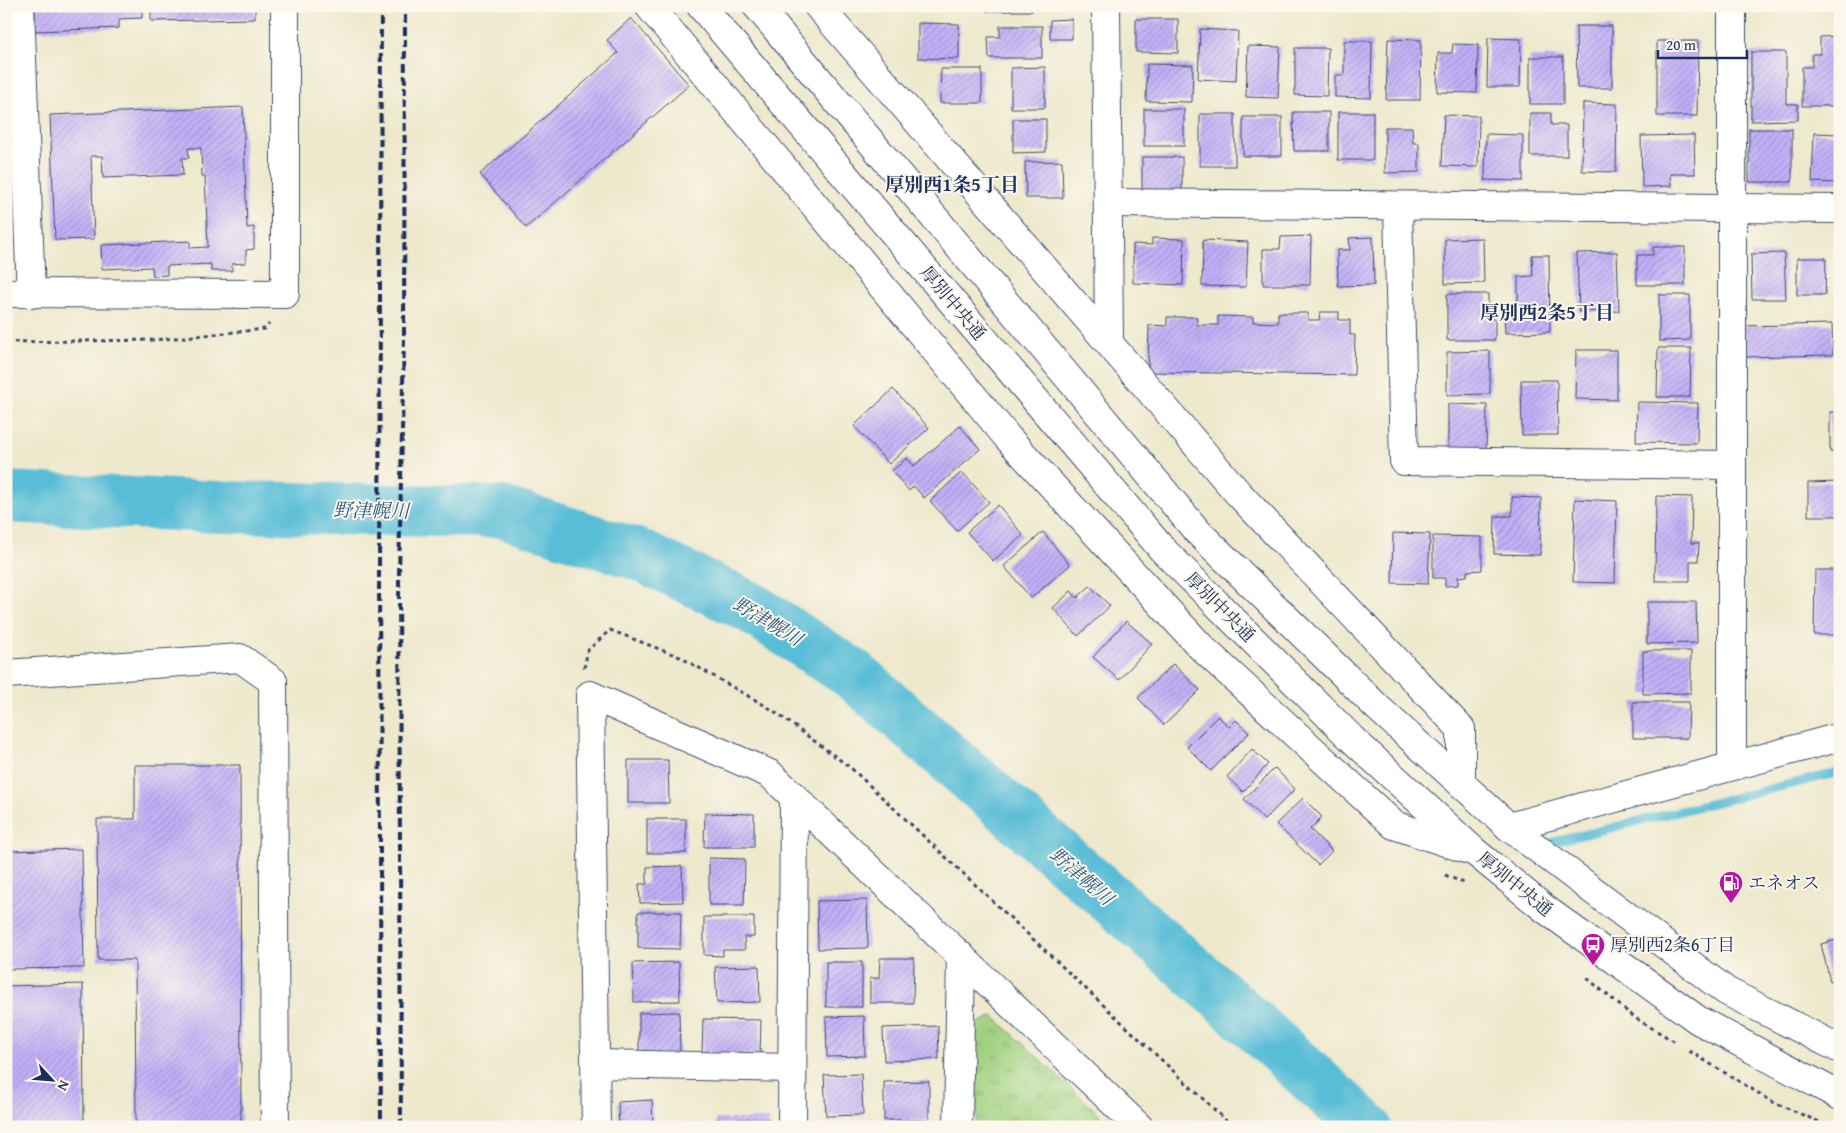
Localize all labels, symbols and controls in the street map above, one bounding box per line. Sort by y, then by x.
scale bar [1658,28,1747,60]
text: 20 m [1666,34,1697,55]
district label: 厚別西1条5丁目 [885,170,1019,198]
street label: 厚別中央通 [914,260,993,346]
district label: 厚別西2条5丁目 [1480,298,1614,326]
water label: 野津幌川 [333,495,411,525]
street label: 厚別中央通 [1179,565,1262,648]
water label: 野津幌川 [728,589,809,654]
water label: 野津幌川 [1044,840,1121,913]
street label: 厚別中央通 [1472,845,1559,922]
place label: エネオス [1748,869,1820,896]
fuel station icon: エネオス [1718,870,1744,904]
place label: 厚別西2条6丁目 [1610,931,1735,958]
bus stop icon: 厚別西2条6丁目 [1580,932,1606,966]
north arrow [28,1056,78,1106]
text: N [52,1077,75,1095]

